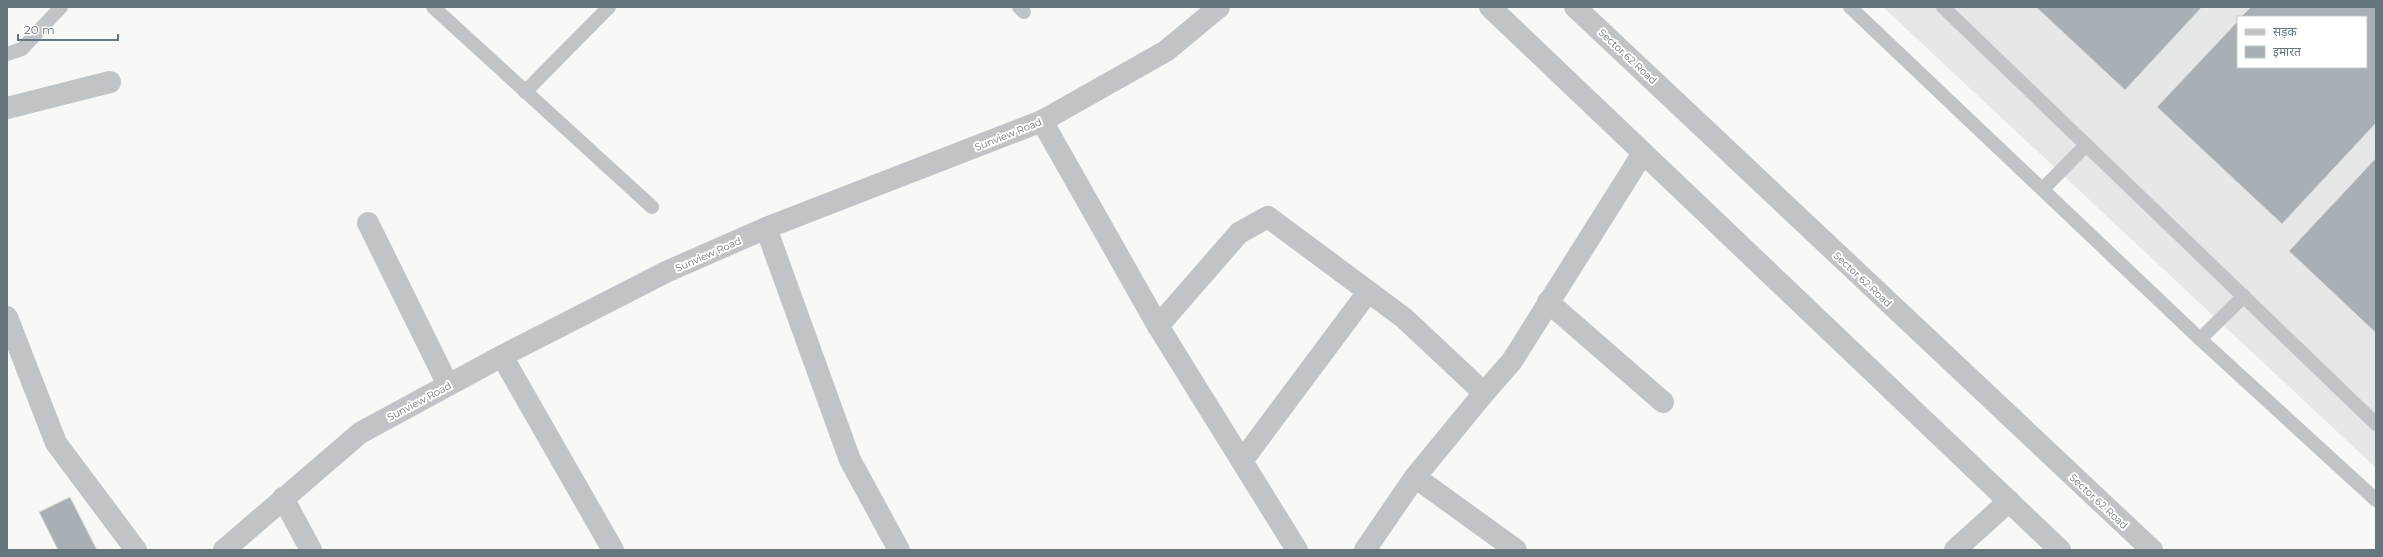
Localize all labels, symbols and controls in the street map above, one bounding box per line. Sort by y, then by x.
scale bar [18,16,118,42]
legend [2237,16,2367,68]
text: 20 m [24,22,55,37]
text: सड़क [2273,24,2298,39]
street label: Sector 62 Road [1596,26,1660,87]
text: इमारत [2273,44,2302,59]
street label: Sunview Road [973,115,1044,154]
street label: Sunview Road [673,234,743,275]
street label: Sector 62 Road [1831,249,1895,310]
street label: Sunview Road [385,379,454,424]
street label: Sector 62 Road [2067,471,2131,532]

